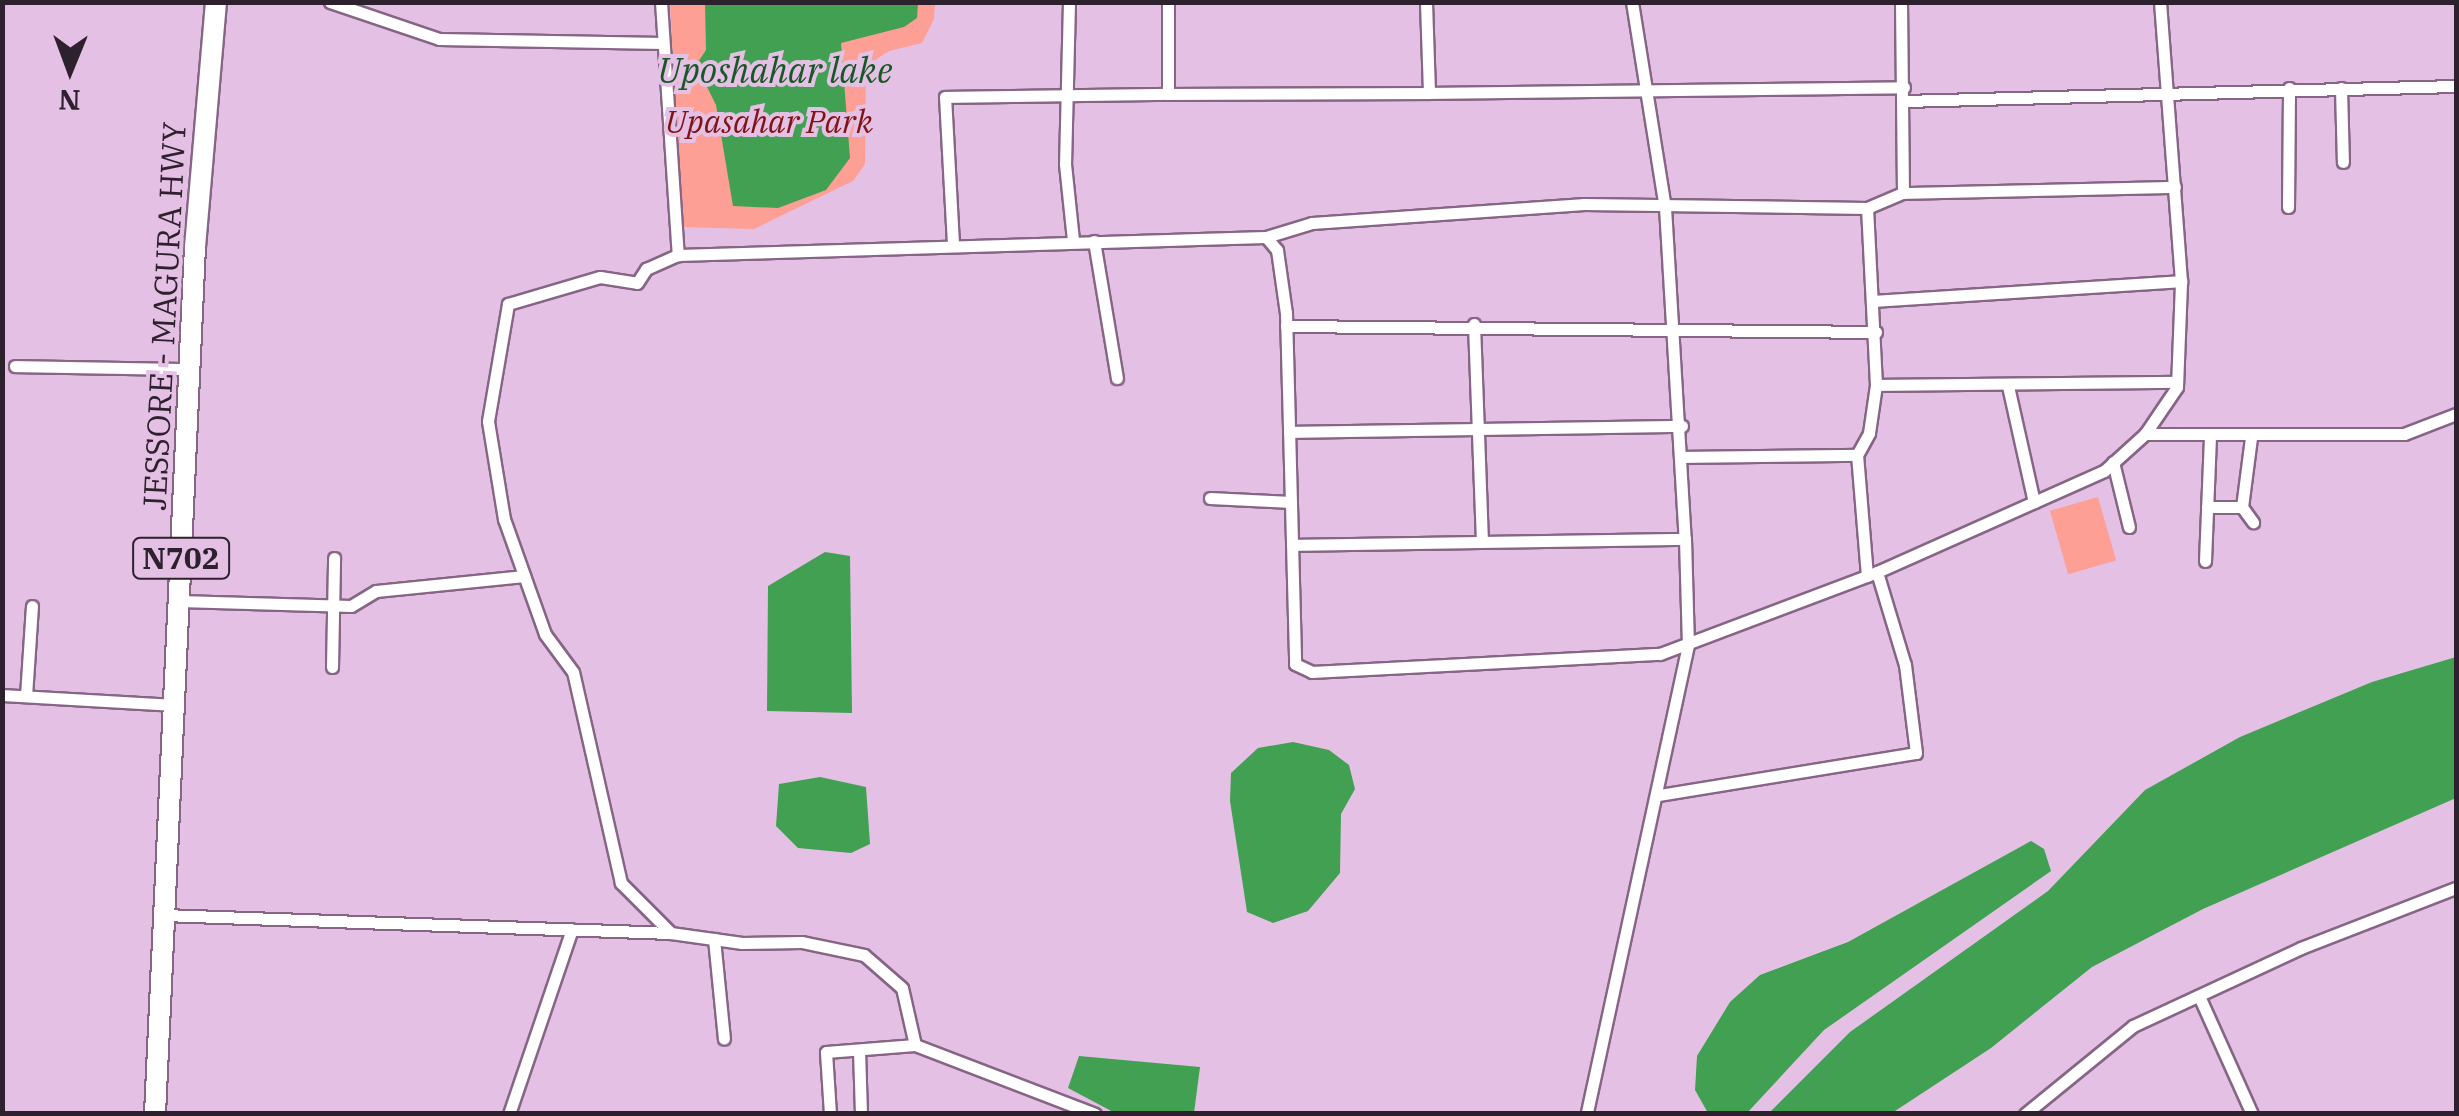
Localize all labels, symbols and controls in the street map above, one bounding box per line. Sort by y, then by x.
north arrow [20,20,120,120]
water label: Uposhahar lake [658,49,892,91]
text: N [58,82,81,119]
park label: Upasahar Park [665,102,873,140]
street label: JESSORE - MAGURA HWY [135,121,193,511]
road number: N702 [131,533,231,583]

